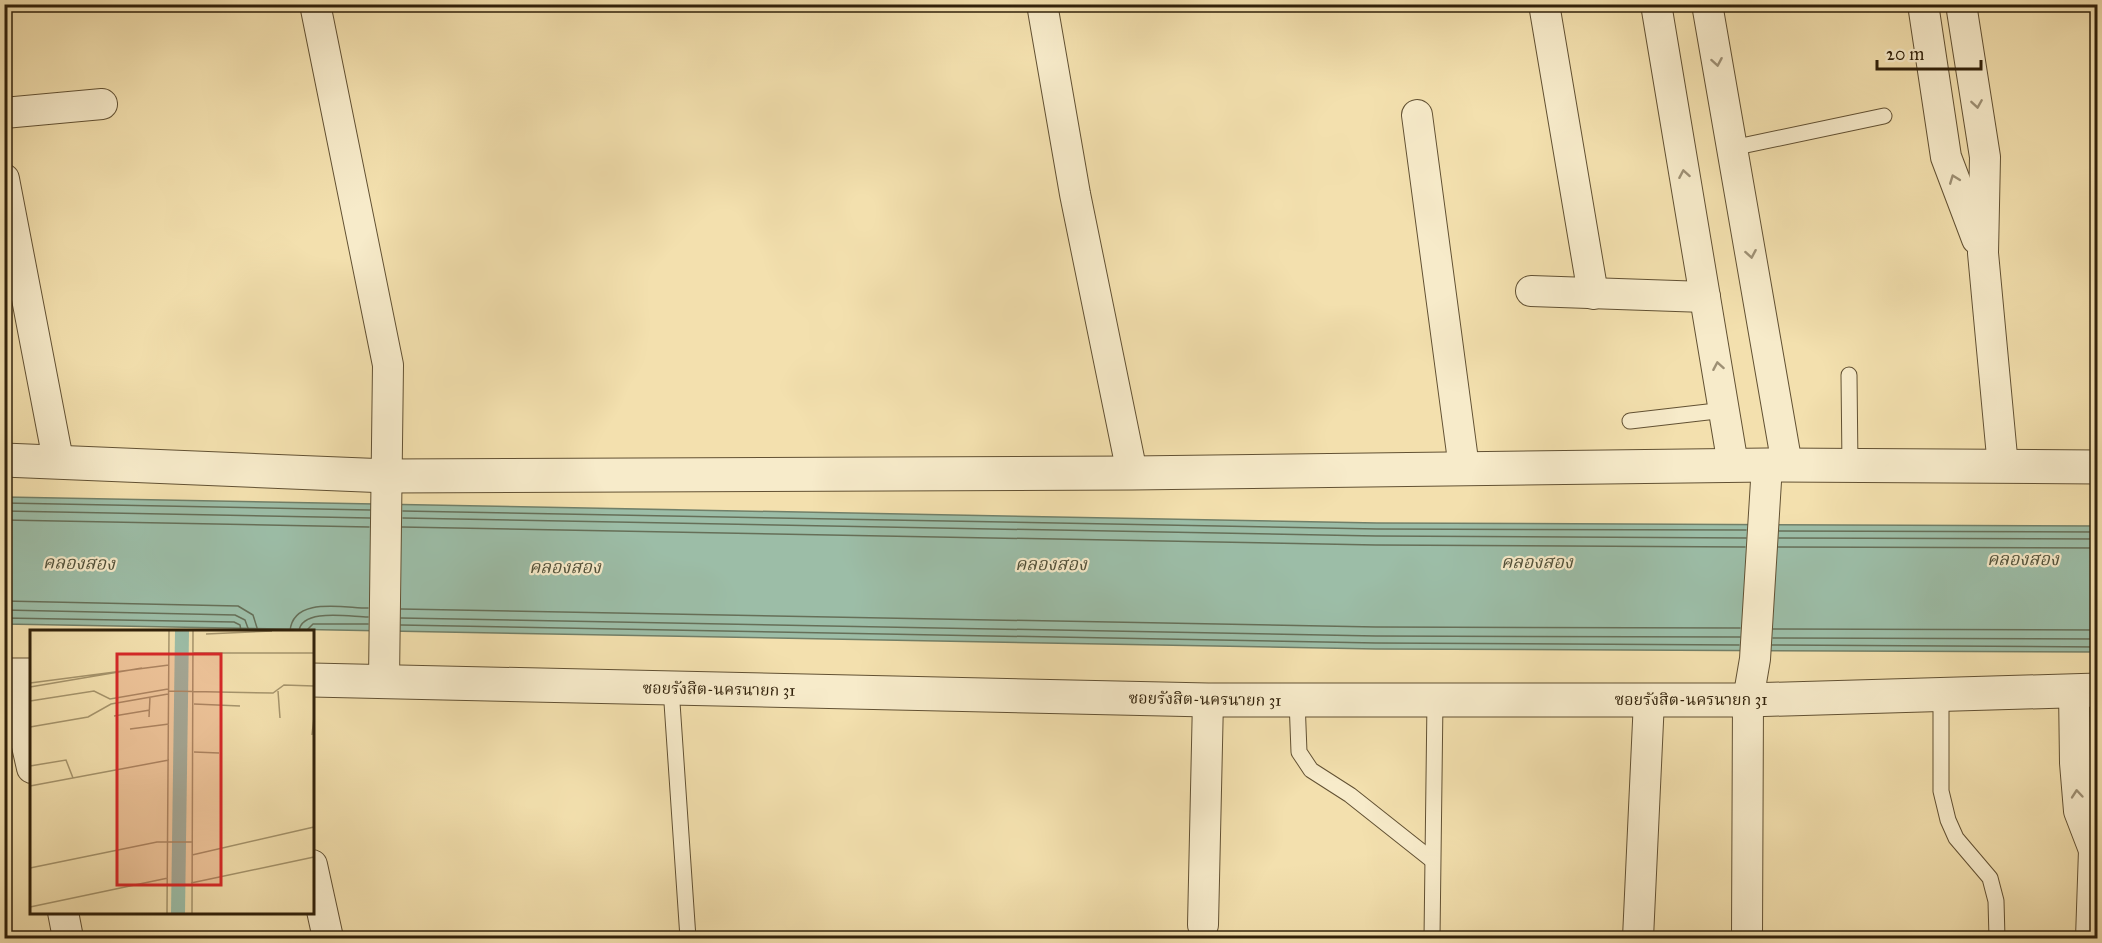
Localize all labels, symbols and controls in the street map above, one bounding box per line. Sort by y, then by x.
scale bar [1877,33,1980,71]
text: 20 m [1886,43,1924,65]
one-way arrow [1710,57,1723,67]
one-way arrow [1970,98,1983,108]
one-way arrow [1678,170,1691,180]
one-way arrow [1949,174,1962,185]
one-way arrow [1744,249,1757,259]
one-way arrow [1712,362,1724,371]
water label: คลองสอง [1987,548,2060,570]
water label: คลองสอง [43,551,116,575]
water label: คลองสอง [1501,551,1574,573]
water label: คลองสอง [1015,553,1088,575]
water label: คลองสอง [529,556,602,578]
inset map [30,630,314,913]
street label: ซอยรังสิต-นครนายก 31 [642,678,796,700]
street label: ซอยรังสิต-นครนายก 31 [1128,688,1282,710]
street label: ซอยรังสิต-นครนายก 31 [1614,690,1768,709]
one-way arrow [2071,790,2084,799]

